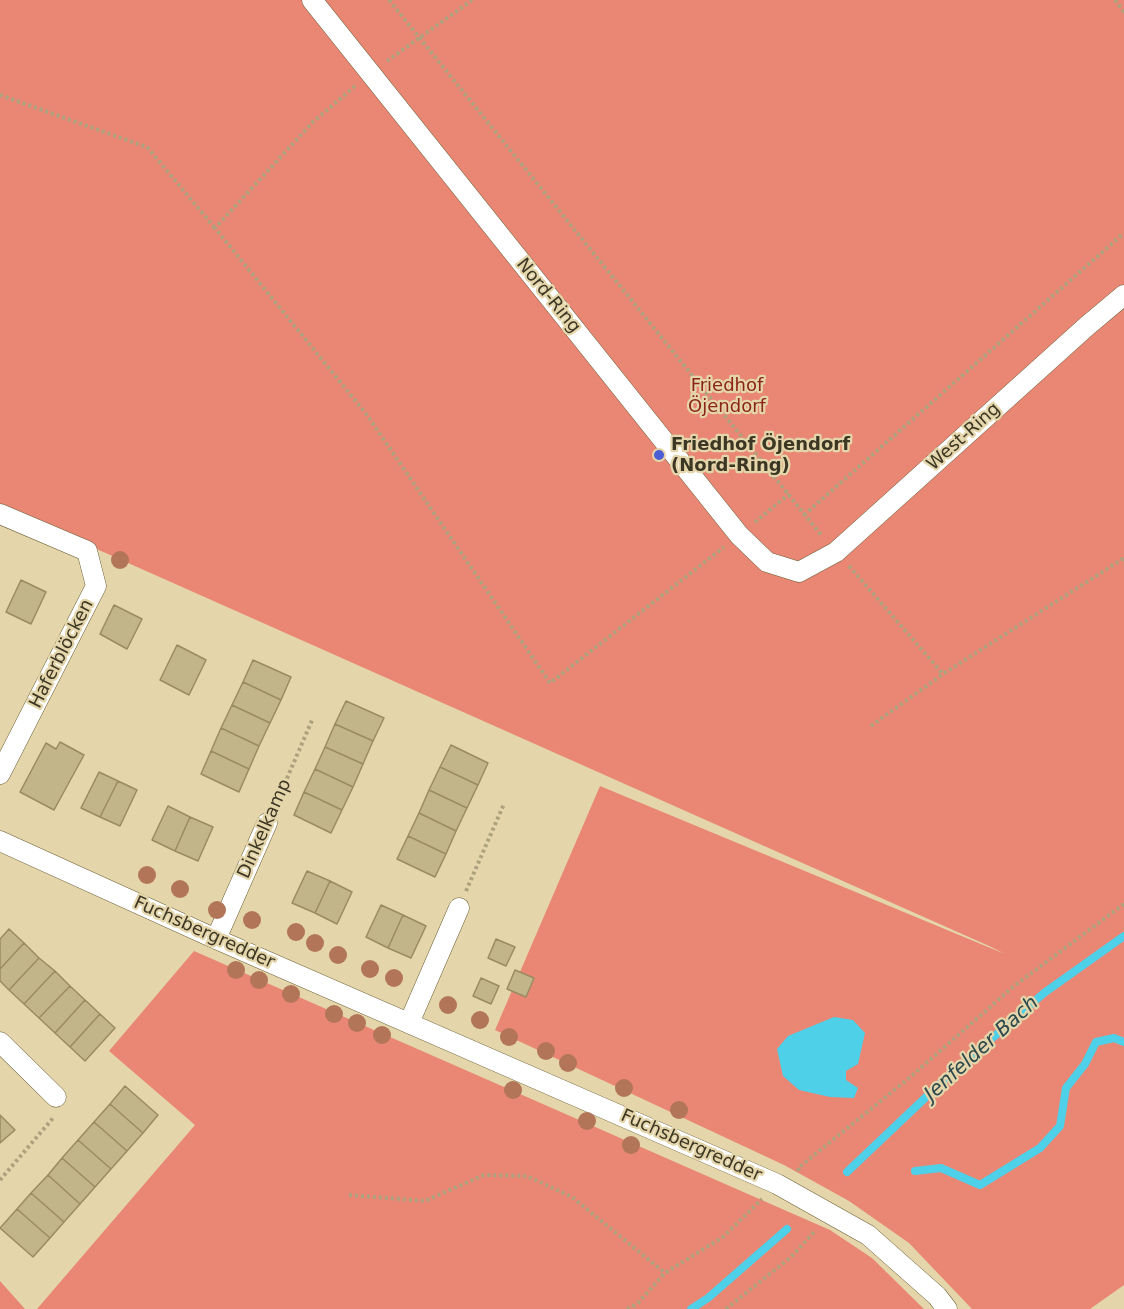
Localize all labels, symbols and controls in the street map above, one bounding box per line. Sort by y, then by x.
street label: Nord-Ring [511,254,585,338]
park label: Friedhof Öjendorf [688,375,766,418]
street label: West-Ring [923,398,1005,476]
place label: Friedhof Öjendorf (Nord-Ring) [671,434,850,476]
marker: Friedhof Öjendorf (Nord-Ring) [652,448,666,462]
street label: Haferblöcken [25,596,99,712]
street label: Dinkelkamp [234,776,296,882]
street label: Fuchsbergredder [130,892,278,974]
water label: Jenfelder Bach [920,992,1044,1106]
street label: Fuchsbergredder [617,1105,765,1187]

